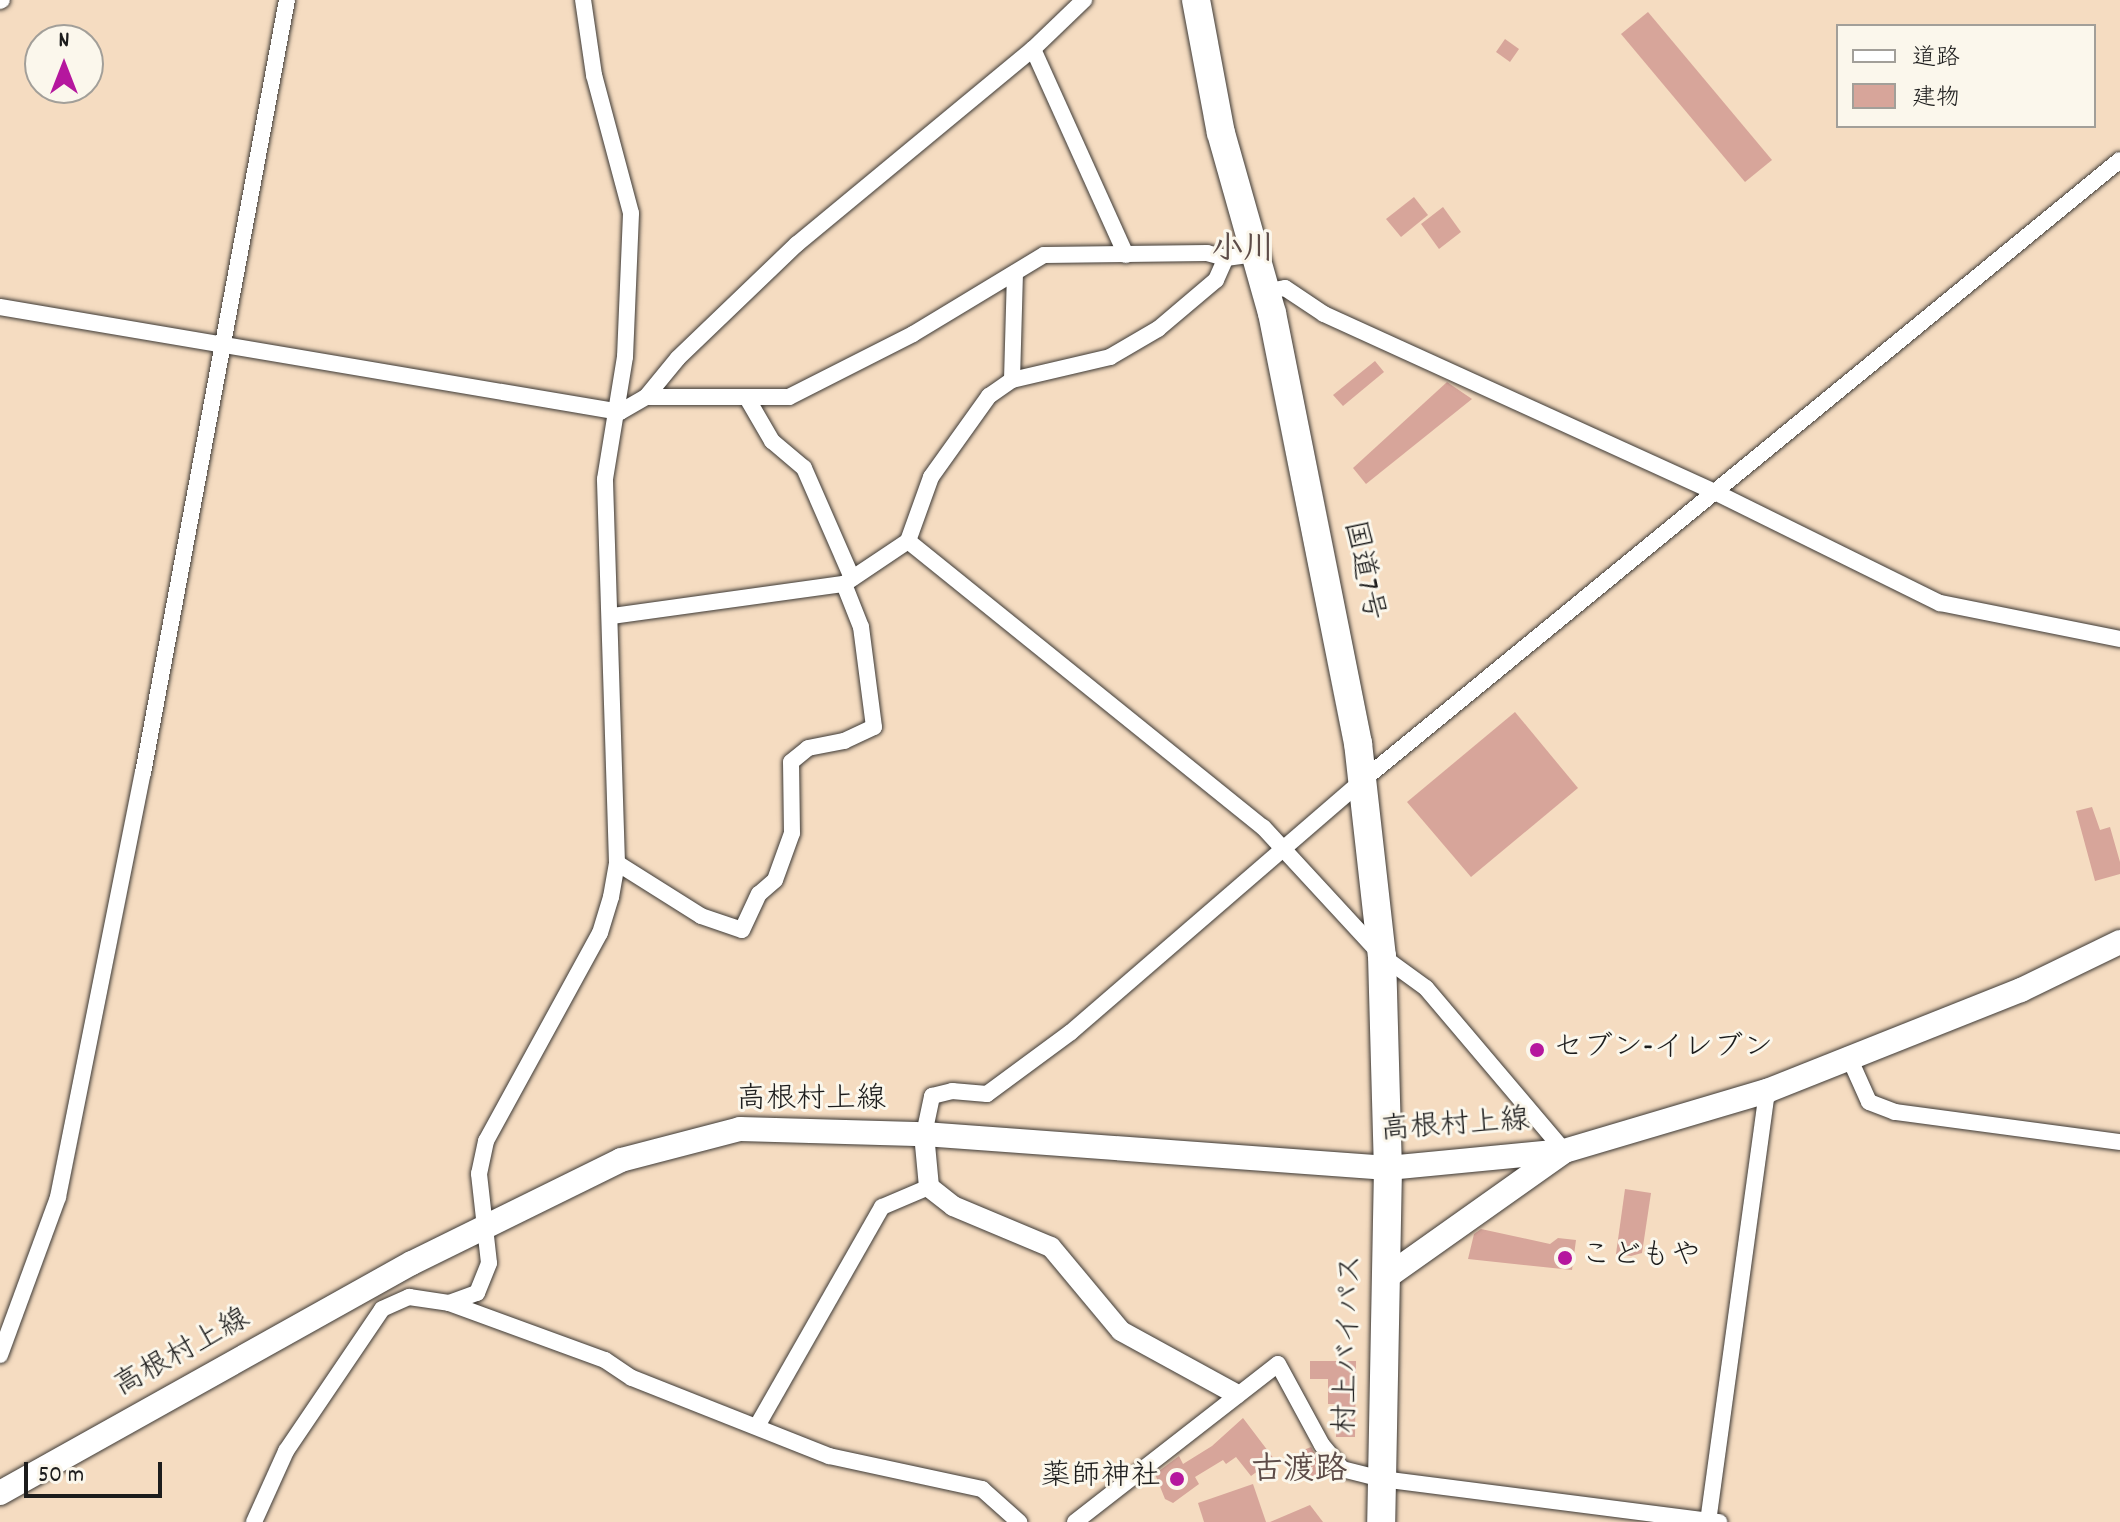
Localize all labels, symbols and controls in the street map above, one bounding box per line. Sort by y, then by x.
north arrow [24,24,104,104]
legend [1836,24,2096,128]
text: N [59,26,69,57]
text: 道路 [1912,42,1960,76]
text: 建物 [1912,82,1960,116]
district label: 小川 [1211,233,1275,271]
street label: 国道7号 [1333,518,1389,624]
place label: セブン-イレブン [1553,1032,1773,1068]
marker: セブン-イレブン [1528,1041,1546,1059]
street label: 高根村上線 [736,1084,886,1120]
street label: 高根村上線 [1379,1105,1531,1151]
place label: こどもや [1581,1240,1701,1276]
marker: こどもや [1556,1249,1574,1267]
street label: 村上バイパス [1330,1253,1372,1435]
street label: 高根村上線 [109,1303,257,1407]
scale bar [28,1446,166,1496]
district label: 古渡路 [1251,1453,1347,1491]
text: 50 m [38,1459,84,1493]
place label: 薬師神社 [1041,1461,1161,1497]
marker: 薬師神社 [1168,1470,1186,1488]

